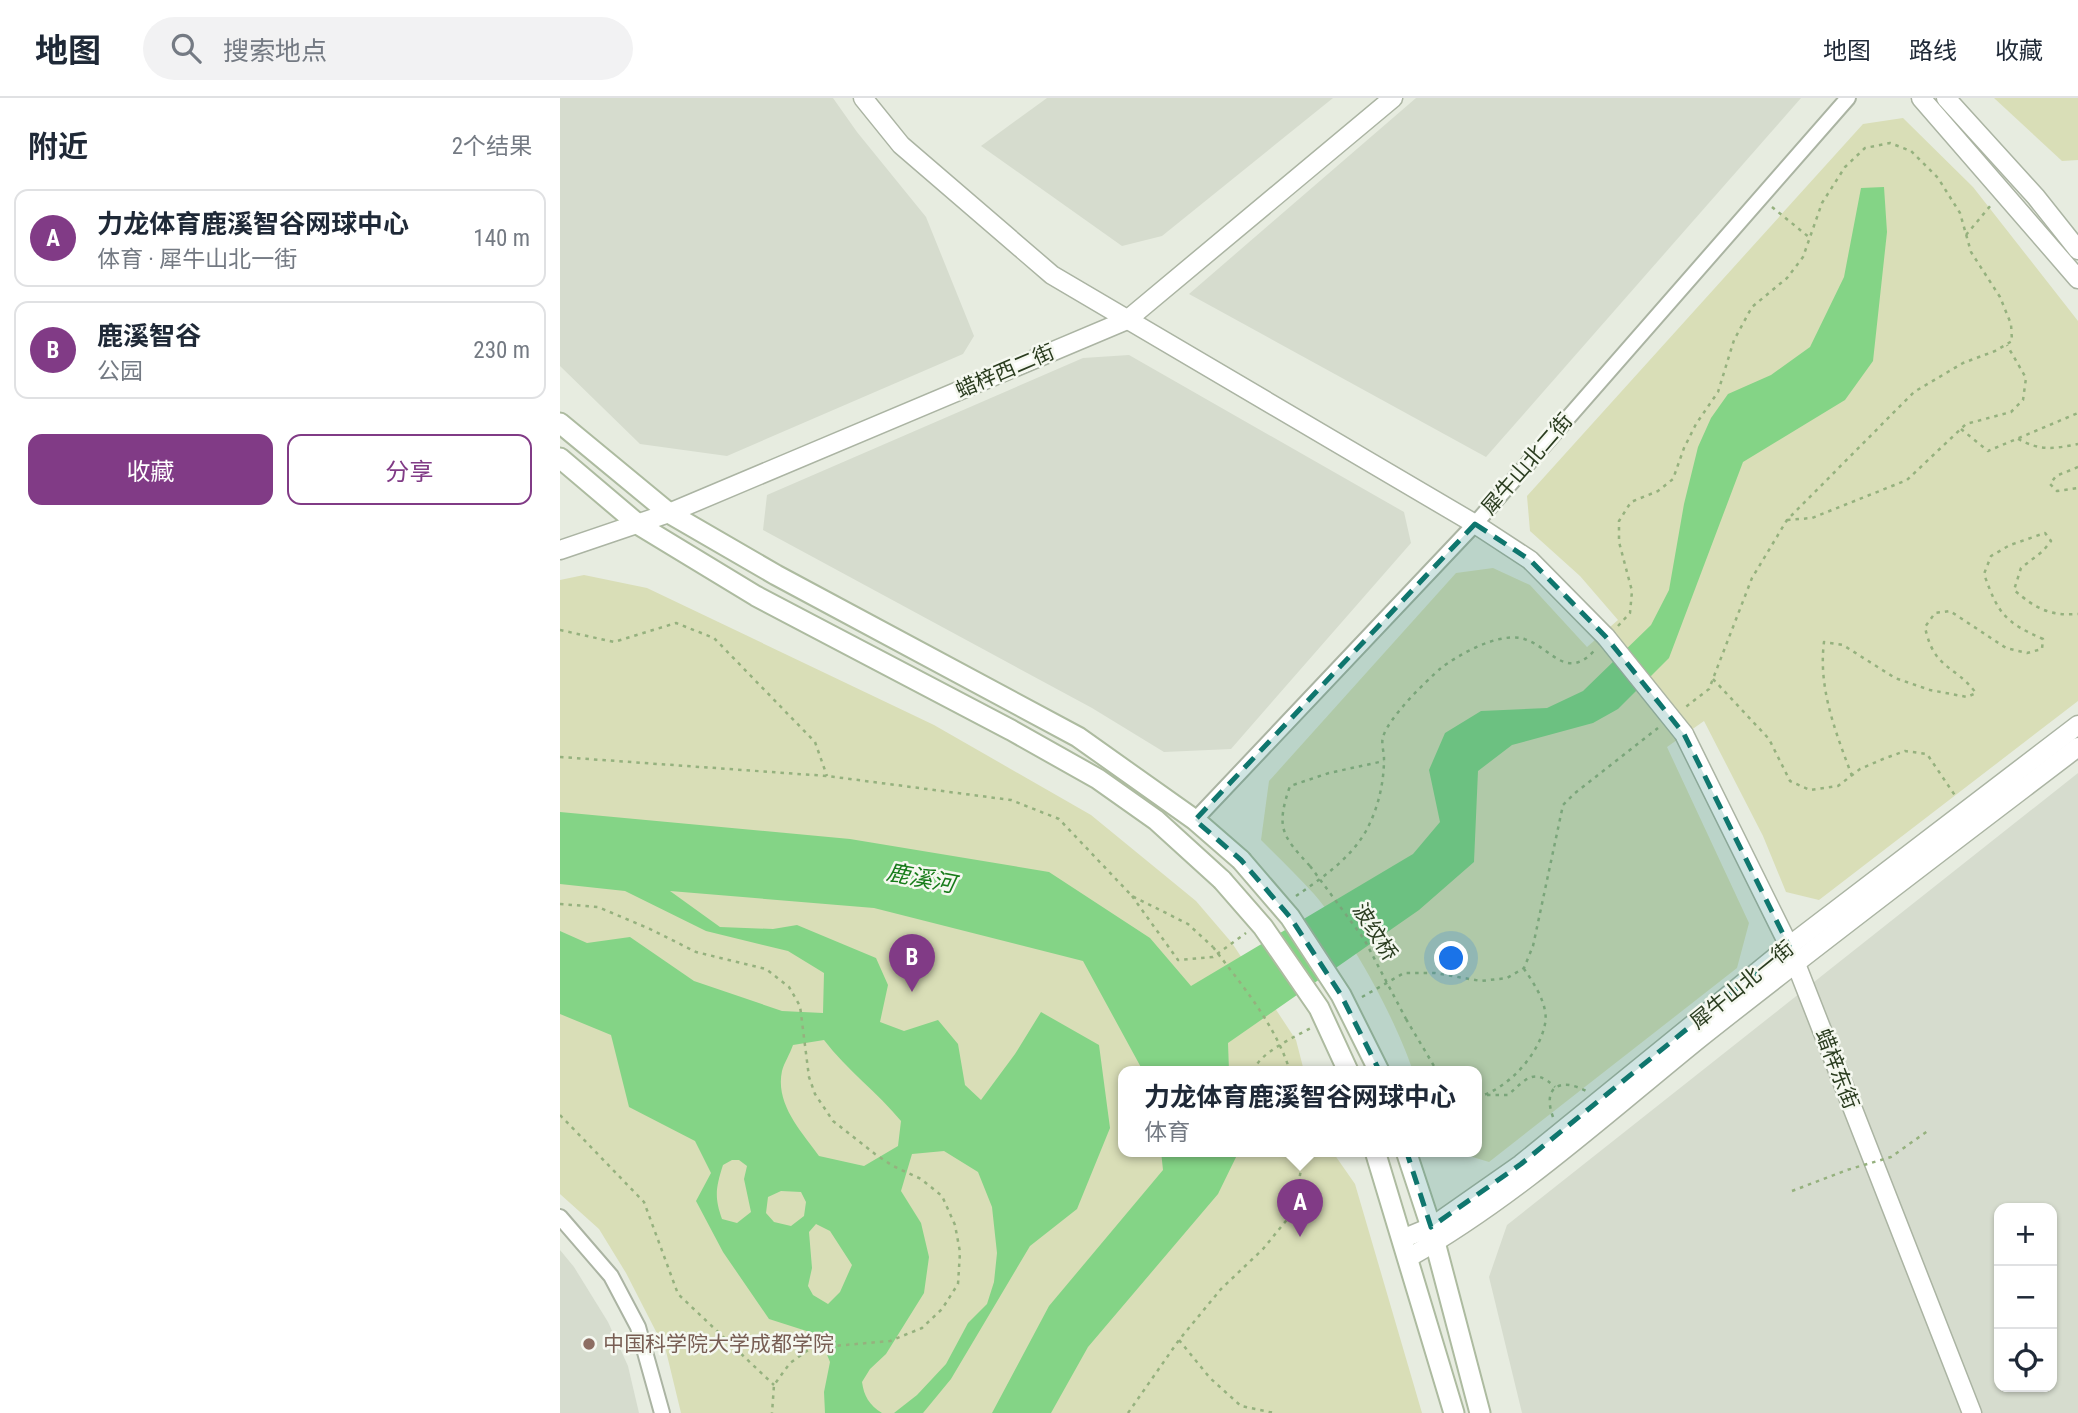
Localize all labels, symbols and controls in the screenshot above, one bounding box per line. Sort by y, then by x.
search box [143,17,633,80]
icon: search [167,29,205,67]
text: 地图 [35,31,101,70]
text: 搜索地点 [223,36,327,66]
text: 地图 [1823,37,1871,65]
text: 路线 [1909,37,1957,65]
text: 收藏 [1995,37,2043,65]
text: 附近 [28,129,88,164]
text: 2个结果 [452,133,532,160]
text: 力龙体育鹿溪智谷网球中心 [97,209,409,239]
text: A [46,225,60,252]
text: 140 m [473,225,530,252]
text: 体育 · 犀牛山北一街 [97,246,297,273]
text: 鹿溪智谷 [97,321,201,351]
text: B [47,337,59,364]
text: 230 m [473,337,530,364]
street label: 蜡梓西二街 [952,339,1058,403]
text: 公园 [97,358,143,385]
street label: 犀牛山北二街 [1477,409,1577,519]
button: 收藏 [28,434,273,505]
button: 分享 [287,434,532,505]
water label: 鹿溪河 [884,859,961,899]
street label: 波纹桥 [1348,899,1402,965]
pin: B [889,934,935,992]
street label: 犀牛山北一街 [1685,936,1799,1034]
your location [1434,941,1468,975]
street label: 蜡梓东街 [1811,1025,1863,1113]
popup [1118,1066,1482,1157]
text: 力龙体育鹿溪智谷网球中心 [1144,1082,1456,1112]
text: 体育 [1144,1119,1190,1146]
pin: A [1277,1179,1323,1237]
map controls [1994,1203,2057,1392]
button: + [1994,1203,2057,1266]
button: − [1994,1266,2057,1329]
button: locate [1994,1329,2057,1392]
place label: 中国科学院大学成都学院 [603,1332,834,1356]
marker: 中国科学院大学成都学院 [581,1336,597,1352]

